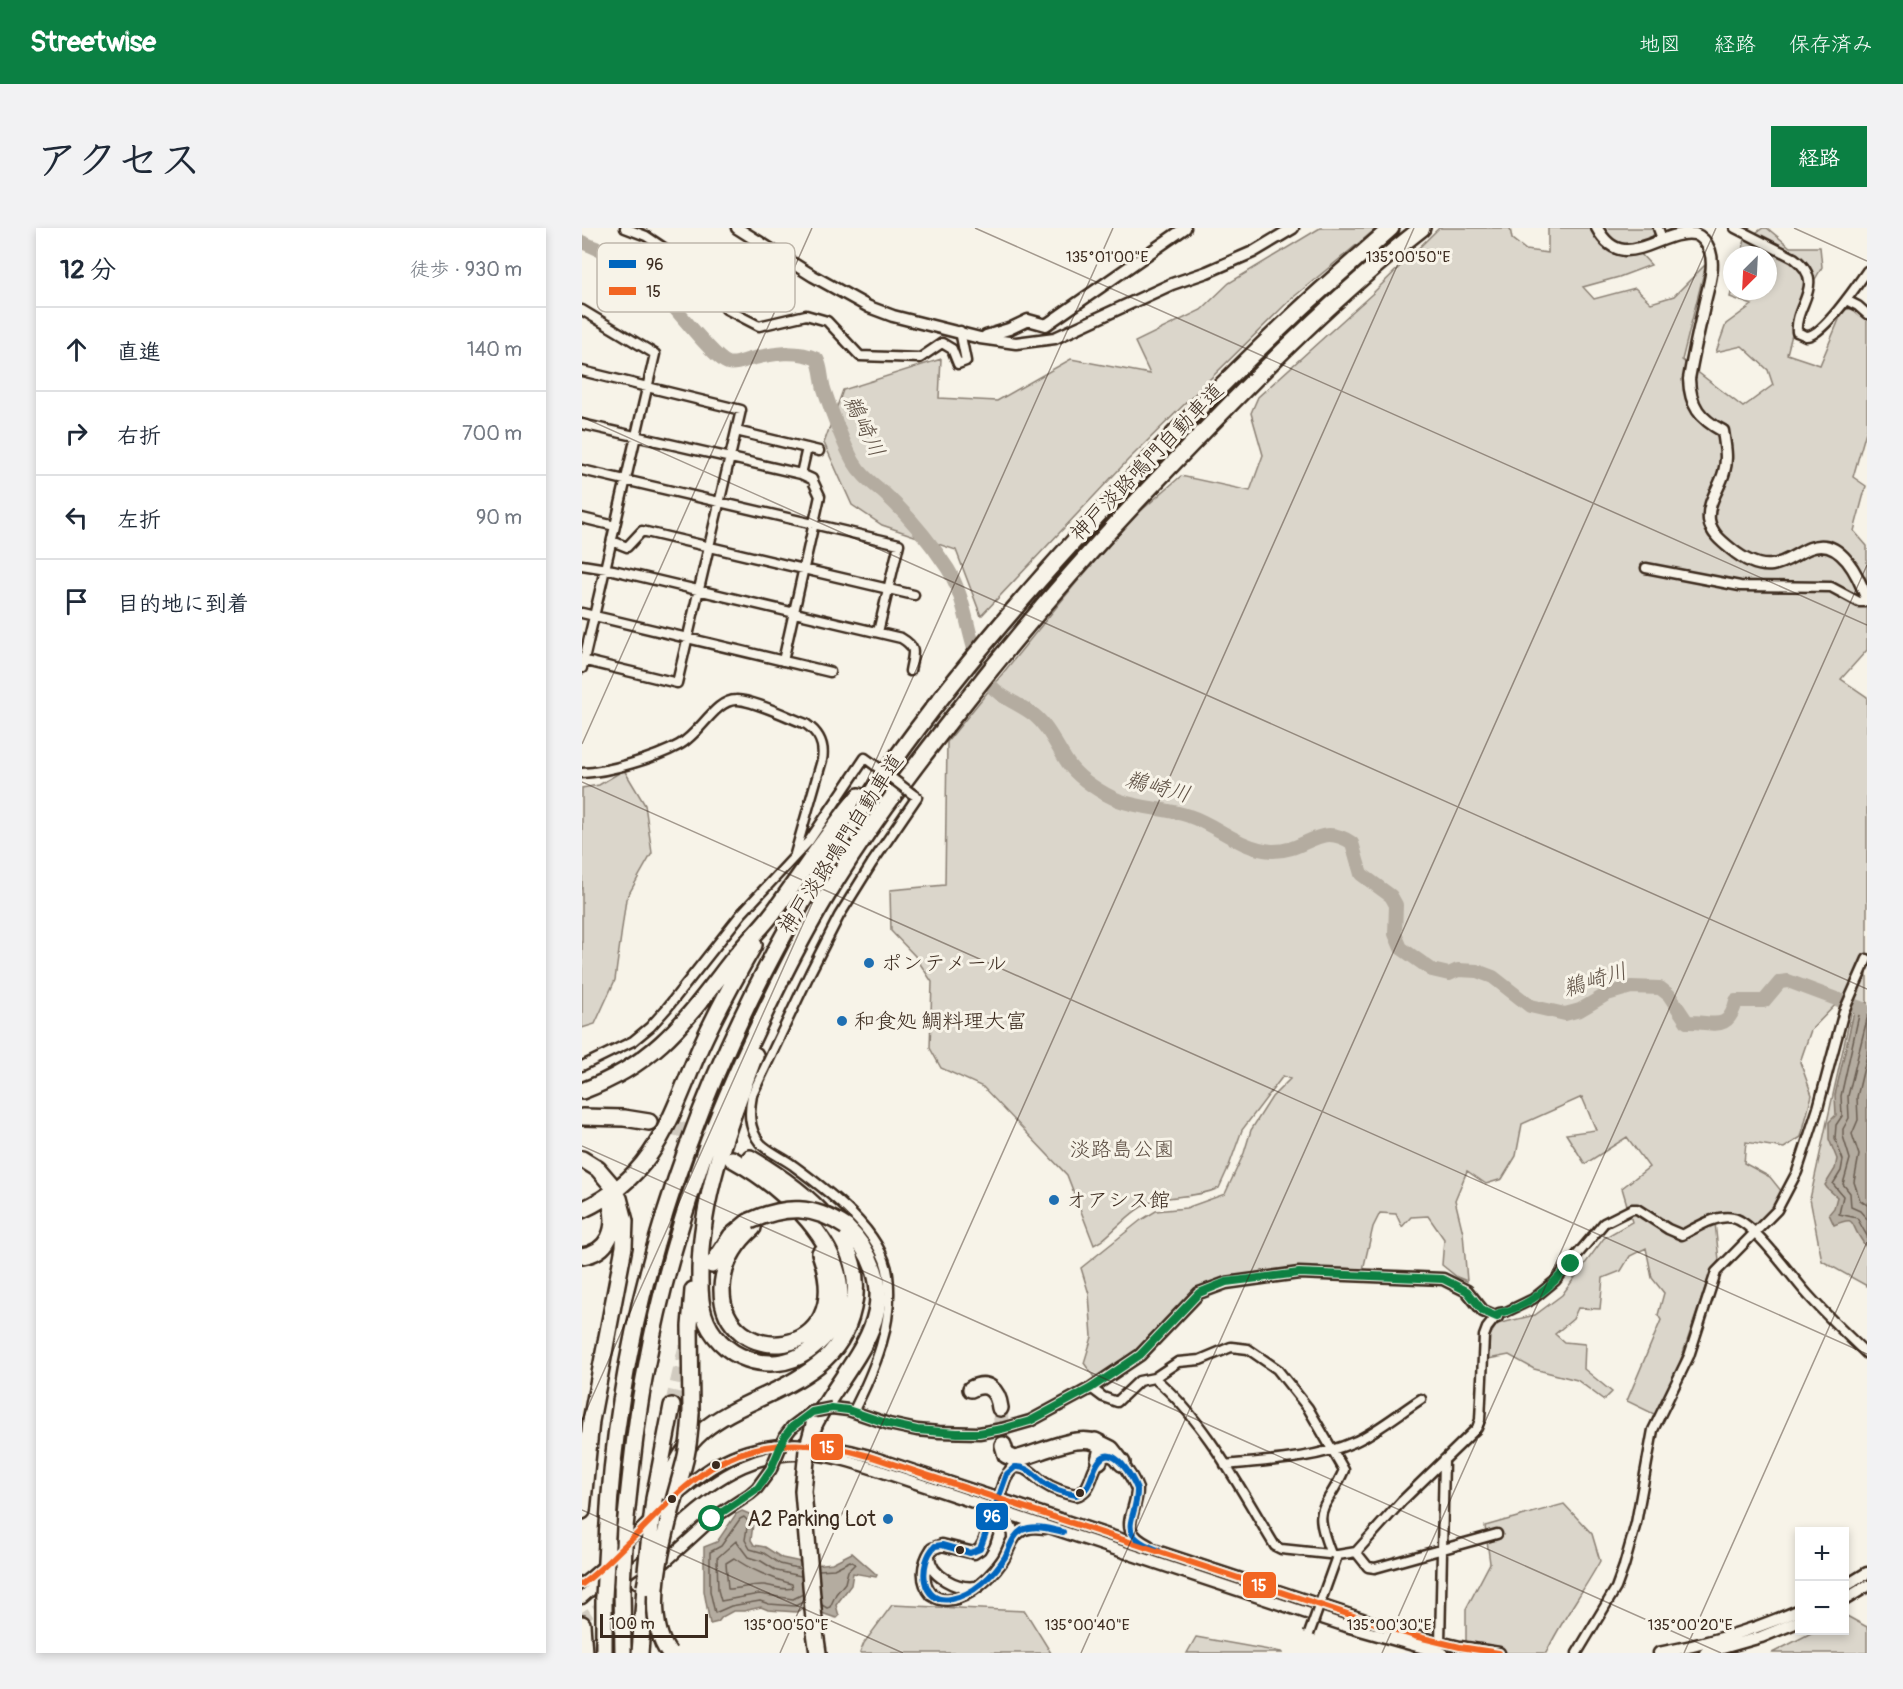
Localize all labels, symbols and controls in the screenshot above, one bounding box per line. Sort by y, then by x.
text: Streetwise [30,25,156,60]
text: 地図 [1639,31,1681,58]
text: 経路 [1714,31,1756,58]
text: 保存済み [1789,31,1873,58]
button: 経路 [1771,126,1867,187]
text: アクセス [36,135,201,187]
legend [597,243,795,312]
north arrow [1723,246,1777,300]
text: 135°01'00"E [1066,248,1148,267]
text: 135°00'50"E [1366,248,1451,267]
text: 12 分 [60,254,116,286]
text: 96 [646,255,664,275]
text: 徒歩 · 930 m [410,257,522,282]
text: 15 [646,282,661,302]
icon: ahead [60,333,93,366]
text: 140 m [467,337,522,362]
text: 直進 [117,338,161,366]
street label: 神戸淡路鳴門自動車道 [1064,377,1230,547]
water label: 鵜崎川 [837,390,891,462]
icon: right [60,417,93,450]
text: 700 m [462,421,522,446]
text: 右折 [117,422,161,450]
icon: left [60,501,93,534]
text: 90 m [476,505,522,530]
text: 左折 [117,506,161,534]
icon: arrive [60,585,93,618]
text: 目的地に到着 [117,590,249,618]
street label: 神戸淡路鳴門自動車道 [772,749,910,939]
water label: 鵜崎川 [1122,765,1194,809]
place label: ポンテメール [881,950,1007,977]
marker: ポンテメール [862,956,876,970]
water label: 鵜崎川 [1559,957,1631,1003]
place label: 和食処 鯛料理大富 [854,1008,1027,1035]
marker: 和食処 鯛料理大富 [835,1014,849,1028]
park label: 淡路島公園 [1070,1136,1175,1163]
place label: オアシス館 [1066,1187,1171,1214]
marker: オアシス館 [1047,1193,1061,1207]
route end [1557,1250,1583,1276]
line badge: 15 [810,1433,844,1461]
text: 15 [820,1438,835,1458]
unlabelled marker [710,1459,722,1471]
unlabelled marker [1074,1487,1086,1499]
unlabelled marker [666,1493,678,1505]
line badge: 96 [975,1502,1009,1531]
route start [698,1505,724,1531]
place label: A2 Parking Lot [747,1506,877,1533]
text: 96 [983,1507,1001,1527]
marker: A2 Parking Lot [881,1512,895,1526]
map controls [1795,1527,1849,1635]
button: + [1795,1527,1849,1581]
unlabelled marker [954,1544,966,1556]
line badge: 15 [1242,1571,1277,1599]
text: 15 [1252,1576,1267,1596]
button: − [1795,1581,1849,1635]
scale bar [600,1611,708,1638]
text: 100 m [609,1614,655,1634]
text: 135°00'50"E [744,1616,829,1635]
text: 135°00'40"E [1044,1616,1130,1635]
text: 135°00'30"E [1347,1616,1432,1635]
text: 135°00'20"E [1648,1616,1733,1635]

